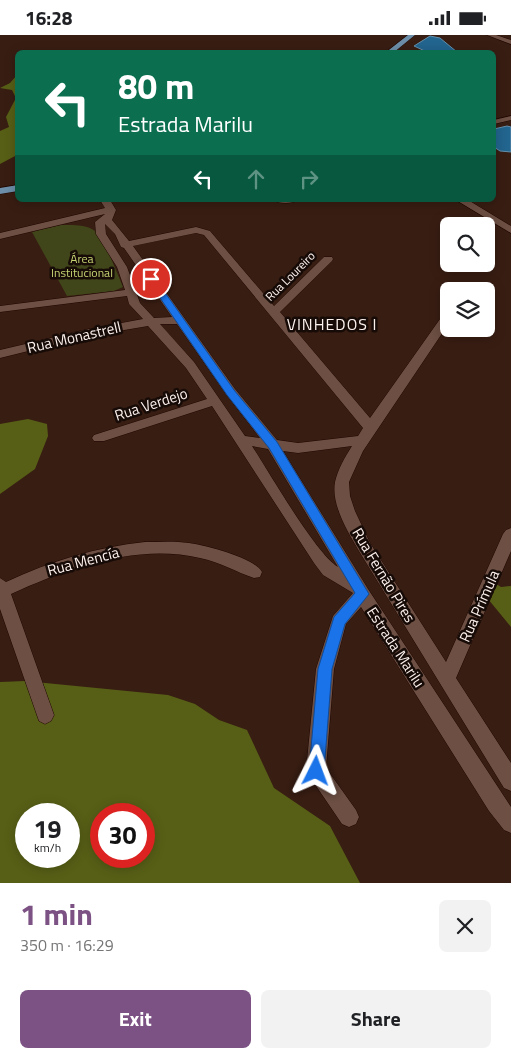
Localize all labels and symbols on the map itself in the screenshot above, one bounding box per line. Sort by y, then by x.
street label: Rua Loureiro [261,247,319,305]
park label: Área Institucional [51,249,113,282]
pin [130,258,172,300]
district label: VINHEDOS I [287,312,377,336]
street label: Rua Monastrell [25,315,123,359]
street label: Rua Verdejo [112,381,191,427]
street label: Rua Fernão Pires [347,523,421,627]
street label: Rua Mencía [45,540,122,582]
street label: Rua Prímula [453,566,505,646]
street label: Estrada Marilu [361,602,431,692]
position arrow [289,744,341,796]
speed limit sign: 30 [90,803,155,868]

